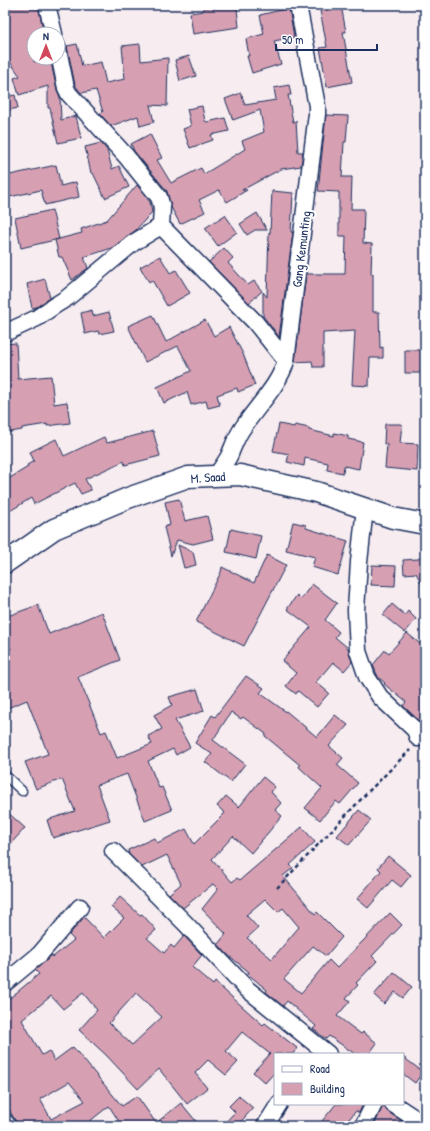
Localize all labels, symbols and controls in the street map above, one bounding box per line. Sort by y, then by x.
north arrow [26,26,66,66]
scale bar [276,26,377,52]
text: N [43,29,49,43]
text: 50 m [282,31,303,48]
street label: Gang Kemunting [287,210,315,288]
street label: M. Saad [190,467,226,487]
legend [274,1053,404,1105]
text: Road [310,1060,330,1077]
text: Building [310,1080,345,1097]

